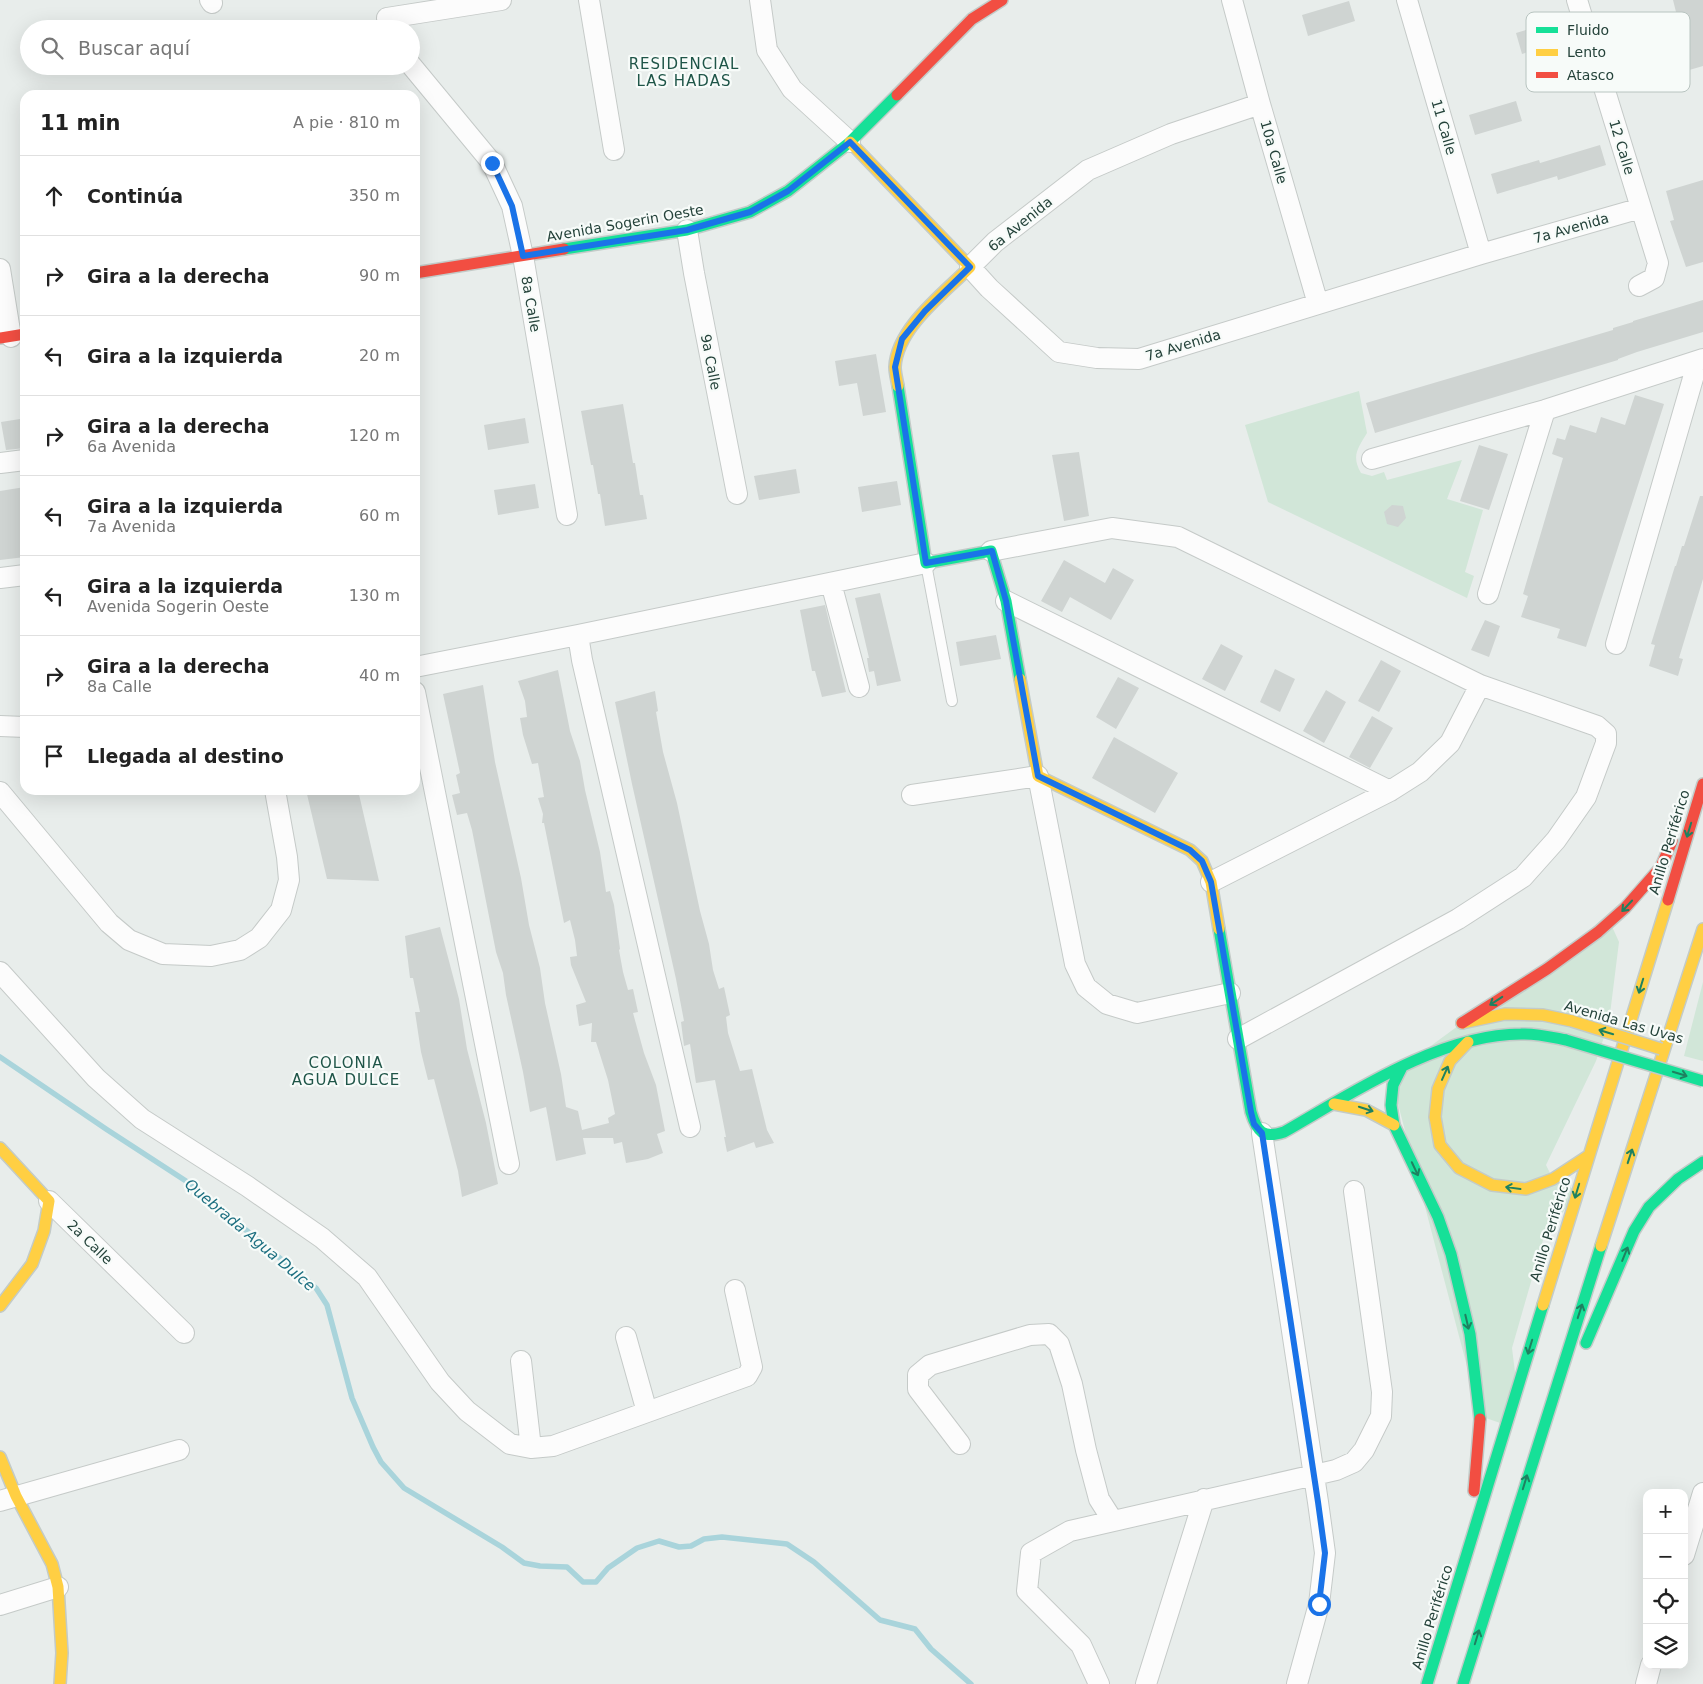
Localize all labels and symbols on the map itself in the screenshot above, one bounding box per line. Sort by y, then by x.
legend [1526,12,1690,92]
text: Fluido [1567,22,1609,38]
text: Lento [1567,44,1606,60]
district label: RESIDENCIAL LAS HADAS [629,55,739,90]
text: Atasco [1567,67,1614,83]
street label: 11 Calle [1428,97,1460,157]
street label: 12 Calle [1606,117,1638,177]
street label: 10a Calle [1257,118,1291,186]
route end [481,152,504,175]
street label: 6a Avenida [985,193,1055,255]
street label: Avenida Sogerin Oeste [545,201,705,245]
street label: 7a Avenida [1531,210,1611,246]
street label: 8a Calle [518,275,544,333]
street label: 7a Avenida [1143,326,1223,364]
street label: 9a Calle [698,333,724,391]
street label: Anillo Periférico [1645,788,1693,896]
one-way arrow [1683,822,1693,838]
one-way arrow [1621,899,1633,912]
one-way arrow [1635,977,1645,993]
one-way arrow [1489,996,1503,1006]
street label: Avenida Las Uvas [1563,997,1685,1047]
one-way arrow [1599,1026,1615,1036]
district label: COLONIA AGUA DULCE [292,1054,400,1089]
one-way arrow [1441,1066,1450,1081]
one-way arrow [1671,1069,1687,1079]
one-way arrow [1358,1105,1373,1114]
one-way arrow [1626,1149,1636,1165]
one-way arrow [1411,1161,1421,1176]
water label: Quebrada Agua Dulce [181,1175,319,1295]
street label: Anillo Periférico [1526,1175,1574,1283]
one-way arrow [1506,1182,1522,1192]
one-way arrow [1572,1183,1582,1199]
street label: 2a Calle [64,1217,116,1267]
one-way arrow [1620,1247,1630,1262]
one-way arrow [1576,1303,1586,1319]
one-way arrow [1463,1314,1472,1330]
one-way arrow [1524,1338,1534,1354]
one-way arrow [1521,1475,1531,1491]
street label: Anillo Periférico [1408,1563,1456,1671]
route start [1308,1593,1331,1616]
one-way arrow [1473,1630,1483,1646]

